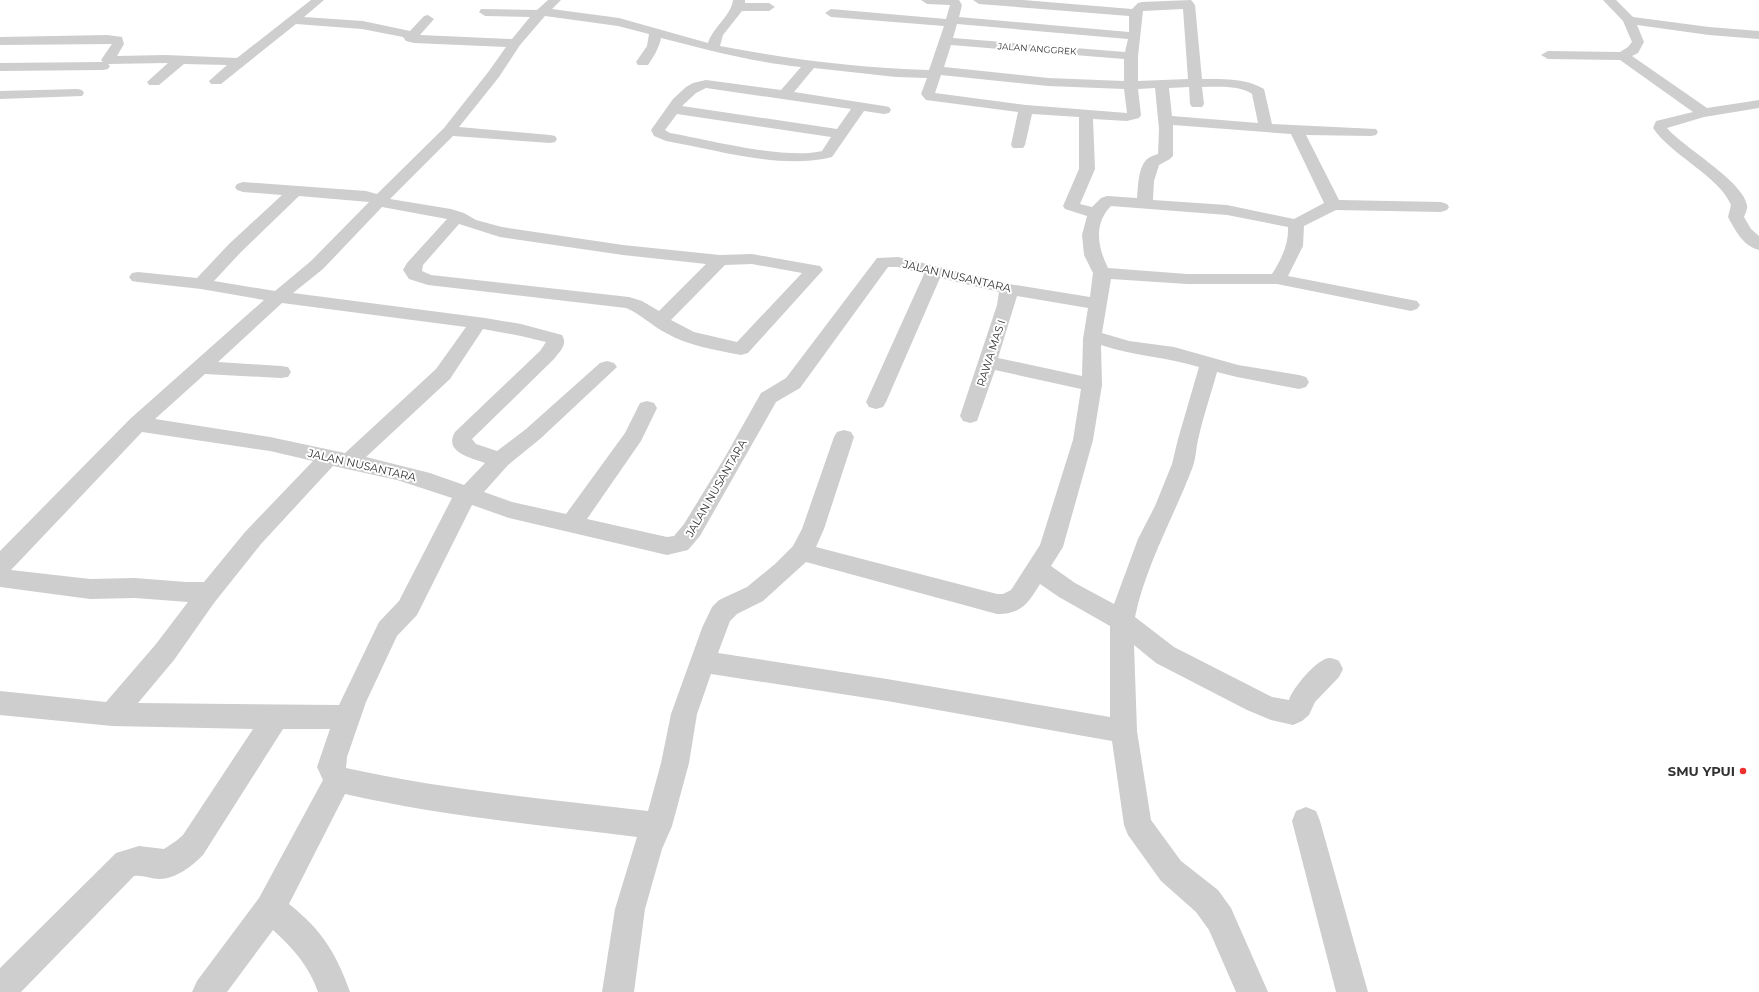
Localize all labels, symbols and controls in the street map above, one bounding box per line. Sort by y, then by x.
street label: JALAN ANGGREK [996,40,1077,57]
street label: JALAN NUSANTARA [901,257,1012,295]
street label: RAWA MAS I [974,318,1008,388]
street label: JALAN NUSANTARA [682,437,750,540]
street label: JALAN NUSANTARA [306,446,417,484]
place label: SMU YPUI [1668,763,1735,779]
marker: SMU YPUI [1738,766,1748,776]

